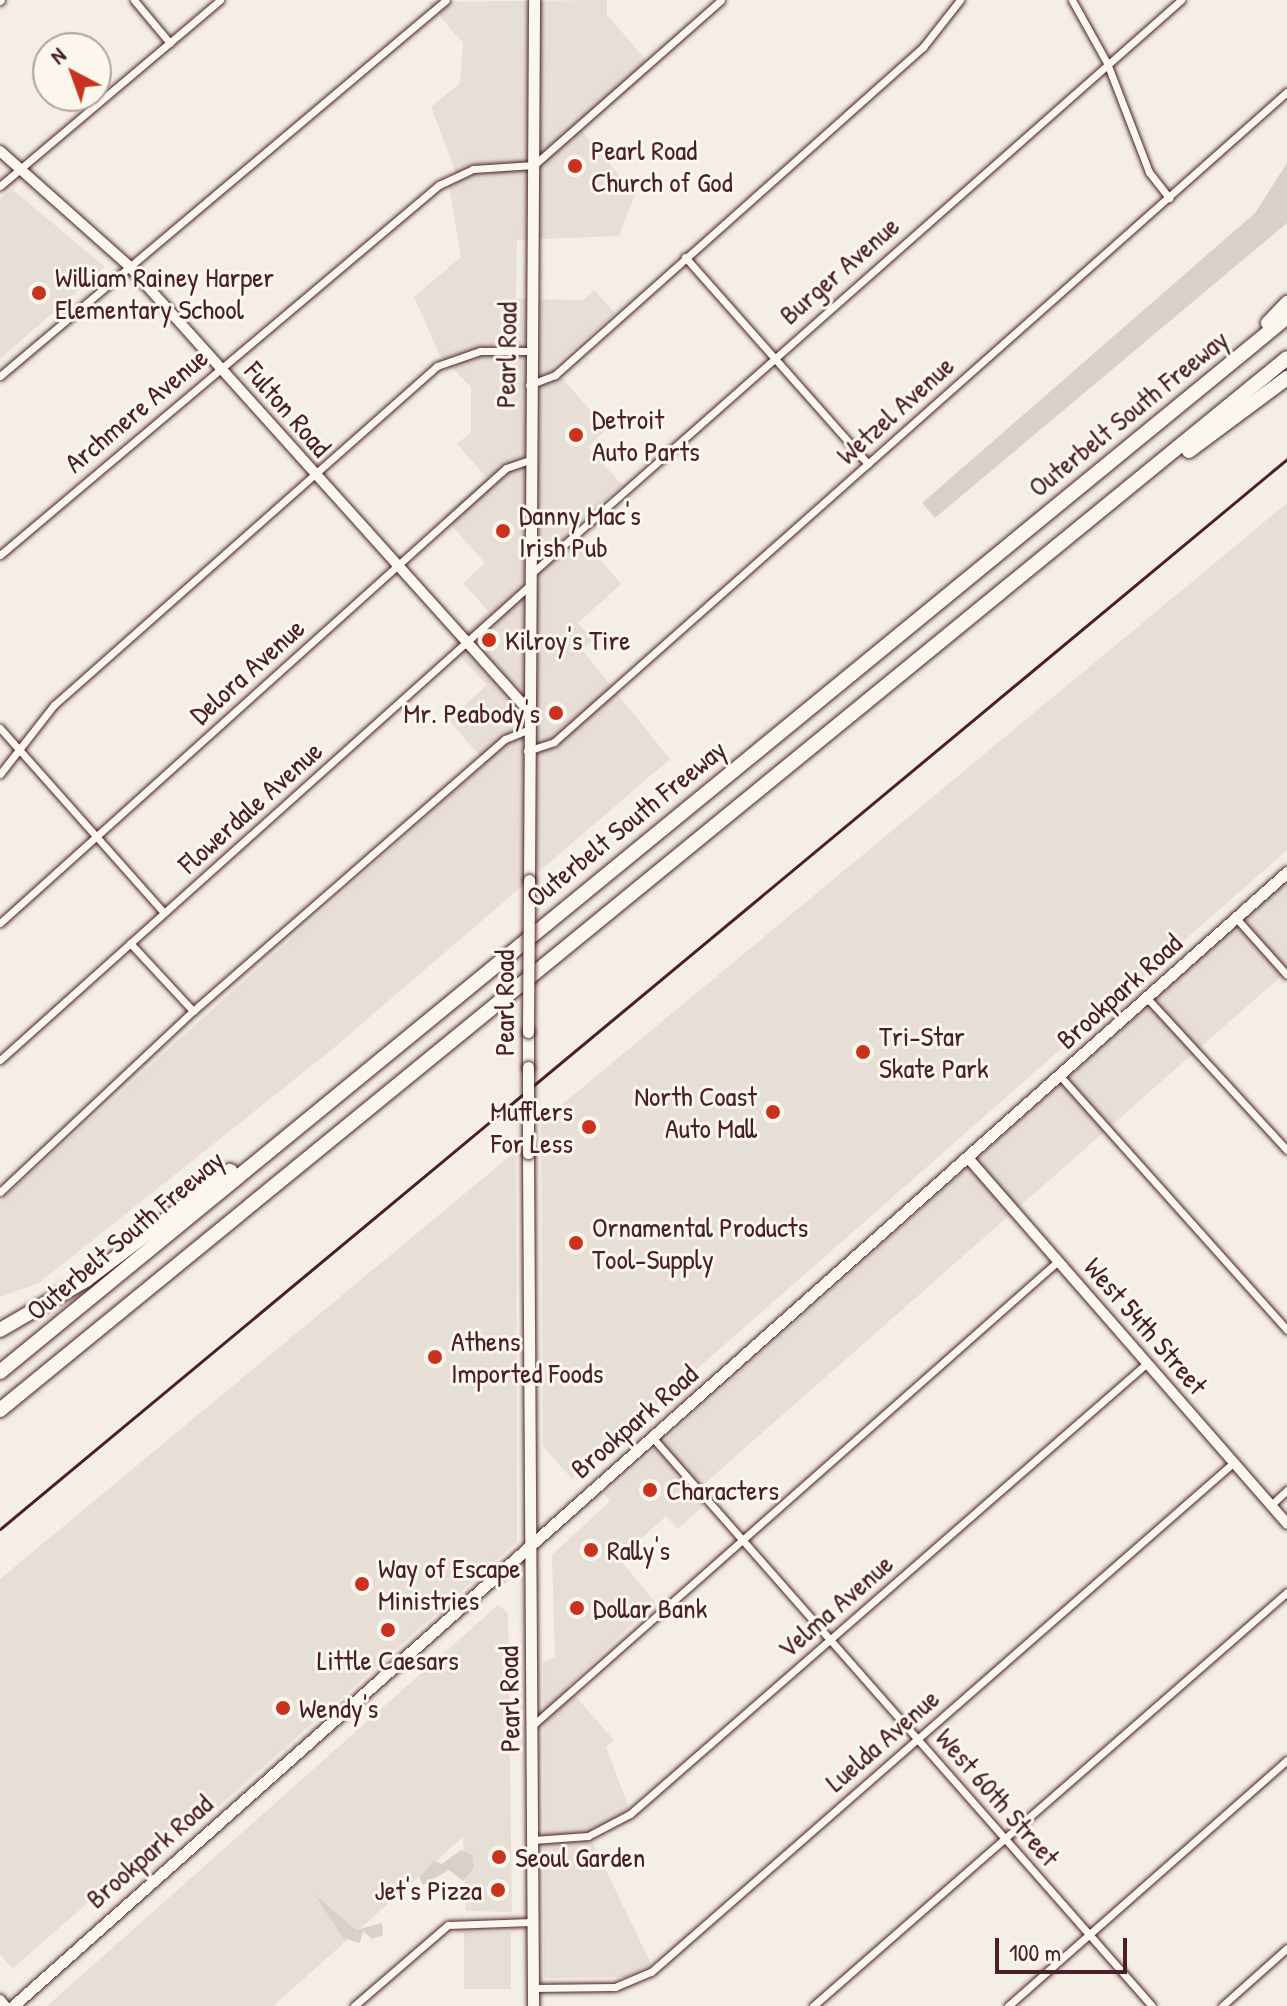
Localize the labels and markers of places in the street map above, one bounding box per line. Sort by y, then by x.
place label: Pearl Road Church of God [591,133,733,199]
marker: Pearl Road Church of God [566,157,584,175]
place label: William Rainey Harper Elementary School [55,260,274,326]
marker: William Rainey Harper Elementary School [30,284,48,302]
place label: Detroit Auto Parts [592,402,700,468]
marker: Detroit Auto Parts [567,426,585,444]
place label: Danny Mac's Irish Pub [519,498,641,564]
marker: Danny Mac's Irish Pub [494,522,512,540]
place label: Kilroy's Tire [505,623,630,657]
marker: Kilroy's Tire [480,631,498,649]
place label: Mr. Peabody's [404,696,540,730]
marker: Mr. Peabody's [547,704,565,722]
place label: Tri-Star Skate Park [879,1019,989,1085]
marker: Tri-Star Skate Park [854,1043,872,1061]
place label: North Coast Auto Mall [634,1079,757,1145]
place label: Mufflers For Less [490,1094,573,1160]
marker: North Coast Auto Mall [764,1103,782,1121]
marker: Mufflers For Less [580,1118,598,1136]
place label: Ornamental Products Tool-Supply [592,1210,808,1276]
marker: Ornamental Products Tool-Supply [567,1234,585,1252]
place label: Athens Imported Foods [451,1324,604,1390]
marker: Athens Imported Foods [426,1348,444,1366]
place label: Characters [666,1473,779,1507]
marker: Characters [641,1481,659,1499]
place label: Rally's [607,1533,670,1567]
marker: Rally's [582,1541,600,1559]
place label: Way of Escape Ministries [378,1551,520,1617]
marker: Way of Escape Ministries [353,1575,371,1593]
place label: Dollar Bank [593,1591,707,1625]
marker: Dollar Bank [568,1599,586,1617]
marker: Little Caesars [379,1621,397,1639]
place label: Little Caesars [317,1643,459,1677]
place label: Wendy's [299,1691,378,1725]
marker: Wendy's [274,1699,292,1717]
place label: Seoul Garden [515,1840,645,1874]
marker: Seoul Garden [490,1848,508,1866]
place label: Jet's Pizza [374,1873,482,1907]
marker: Jet's Pizza [489,1881,507,1899]

